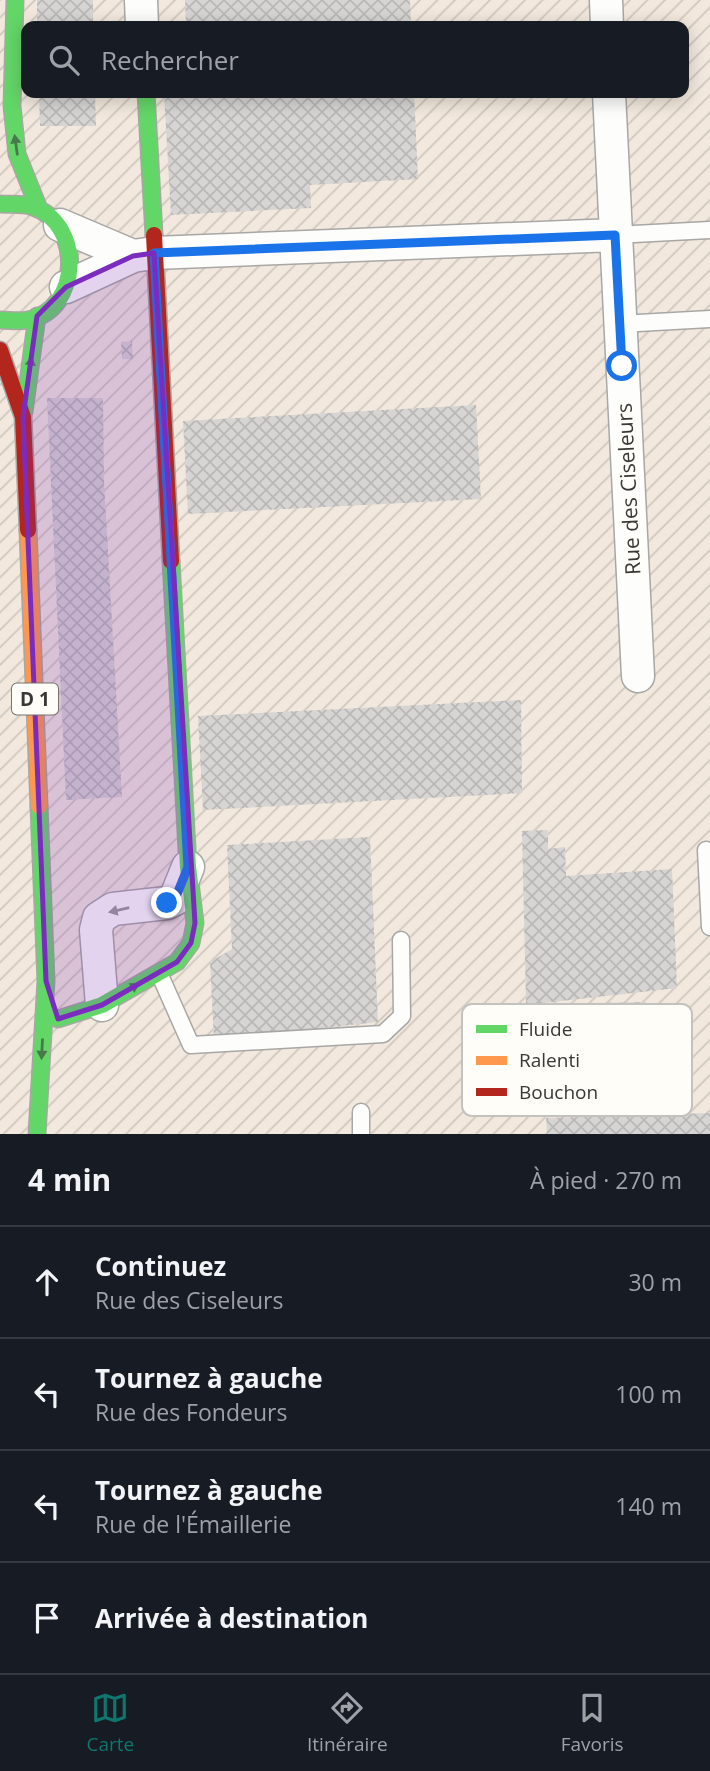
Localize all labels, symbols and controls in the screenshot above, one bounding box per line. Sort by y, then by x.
search box [21,21,689,98]
icon: search [45,41,83,79]
text: Rechercher [101,42,239,78]
one-way arrow [10,134,21,156]
route start [606,350,637,381]
one-way arrow [25,356,36,378]
street label: Rue des Ciseleurs [610,402,646,576]
road number: D 1 [12,684,58,714]
route end [151,887,182,918]
one-way arrow [108,905,130,916]
one-way arrow [121,983,140,995]
legend [462,1004,692,1116]
text: Fluide [519,1016,572,1042]
one-way arrow [37,1039,48,1061]
text: Ralenti [519,1047,580,1073]
text: Bouchon [519,1079,598,1105]
text: 4 min [28,1159,111,1200]
text: À pied · 270 m [530,1164,682,1196]
text: Continuez [95,1248,226,1284]
icon: ahead [28,1263,66,1301]
text: 30 m [628,1266,682,1298]
text: Rue des Ciseleurs [95,1284,283,1316]
text: Tournez à gauche [95,1360,323,1396]
icon: left [28,1375,66,1413]
text: 100 m [615,1378,682,1410]
text: Rue des Fondeurs [95,1396,287,1428]
text: Tournez à gauche [95,1472,323,1508]
icon: left [28,1487,66,1525]
text: 140 m [615,1490,682,1522]
text: Rue de l'Émaillerie [95,1508,291,1540]
icon: arrive [28,1599,66,1637]
text: Arrivée à destination [95,1600,368,1636]
tab: Carte [86,1689,134,1757]
tab: Itinéraire [307,1689,388,1757]
tab: Favoris [561,1689,624,1757]

